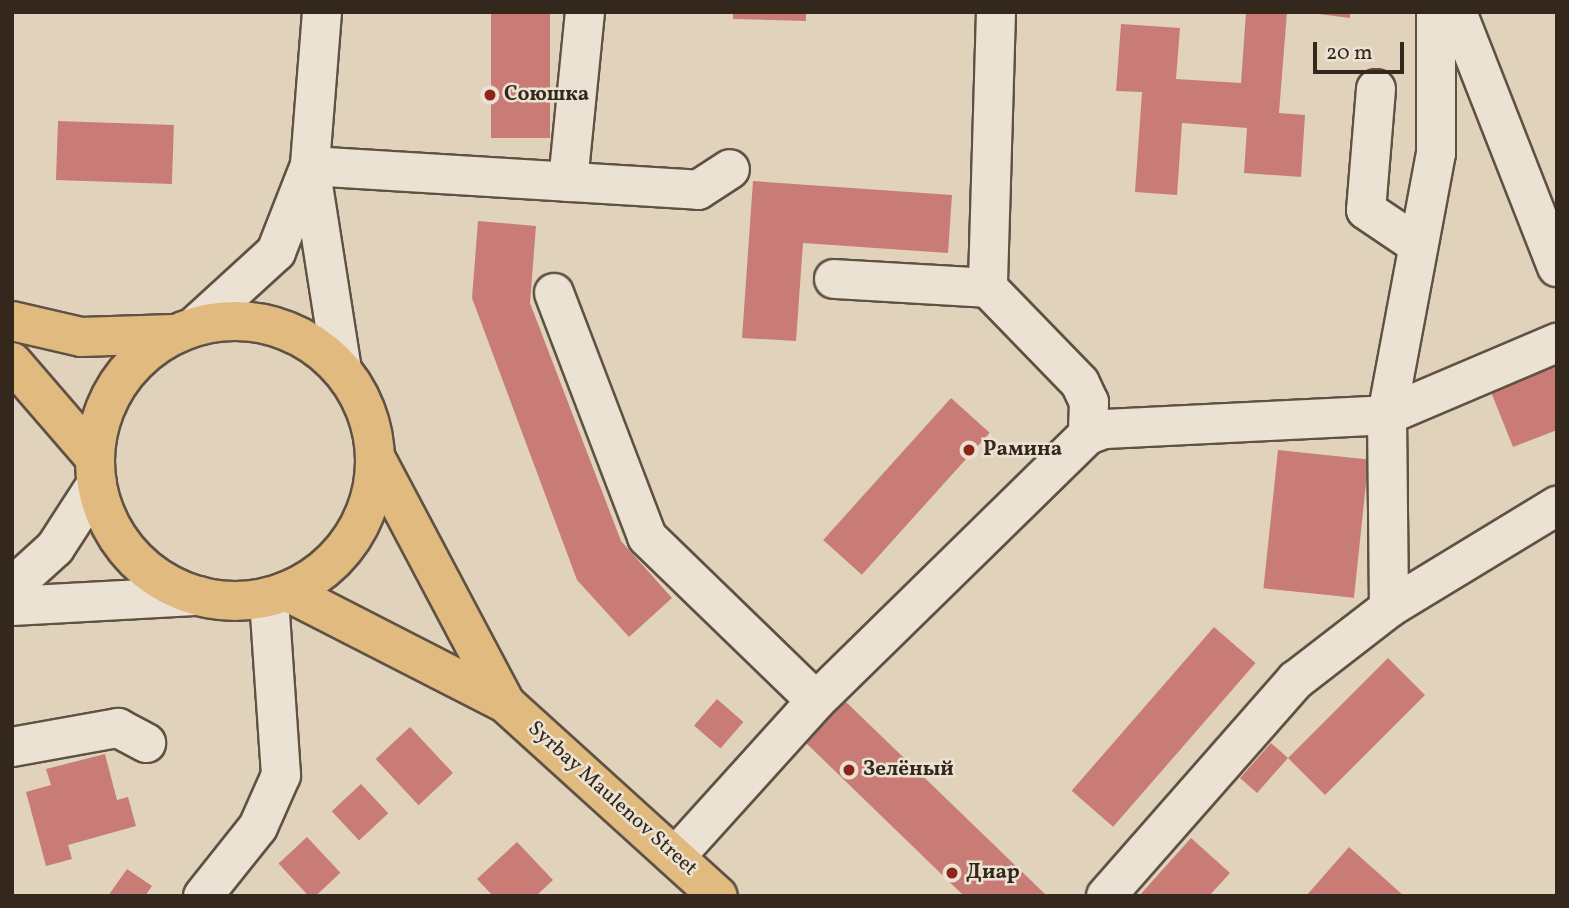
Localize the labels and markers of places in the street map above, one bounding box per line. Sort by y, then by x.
place label: Союшка [504,82,589,108]
marker: Союшка [482,87,498,103]
place label: Рамина [983,437,1062,463]
marker: Рамина [961,442,977,458]
place label: Зелёный [863,757,954,783]
marker: Зелёный [841,762,857,778]
place label: Диар [966,860,1020,886]
marker: Диар [944,865,960,881]

